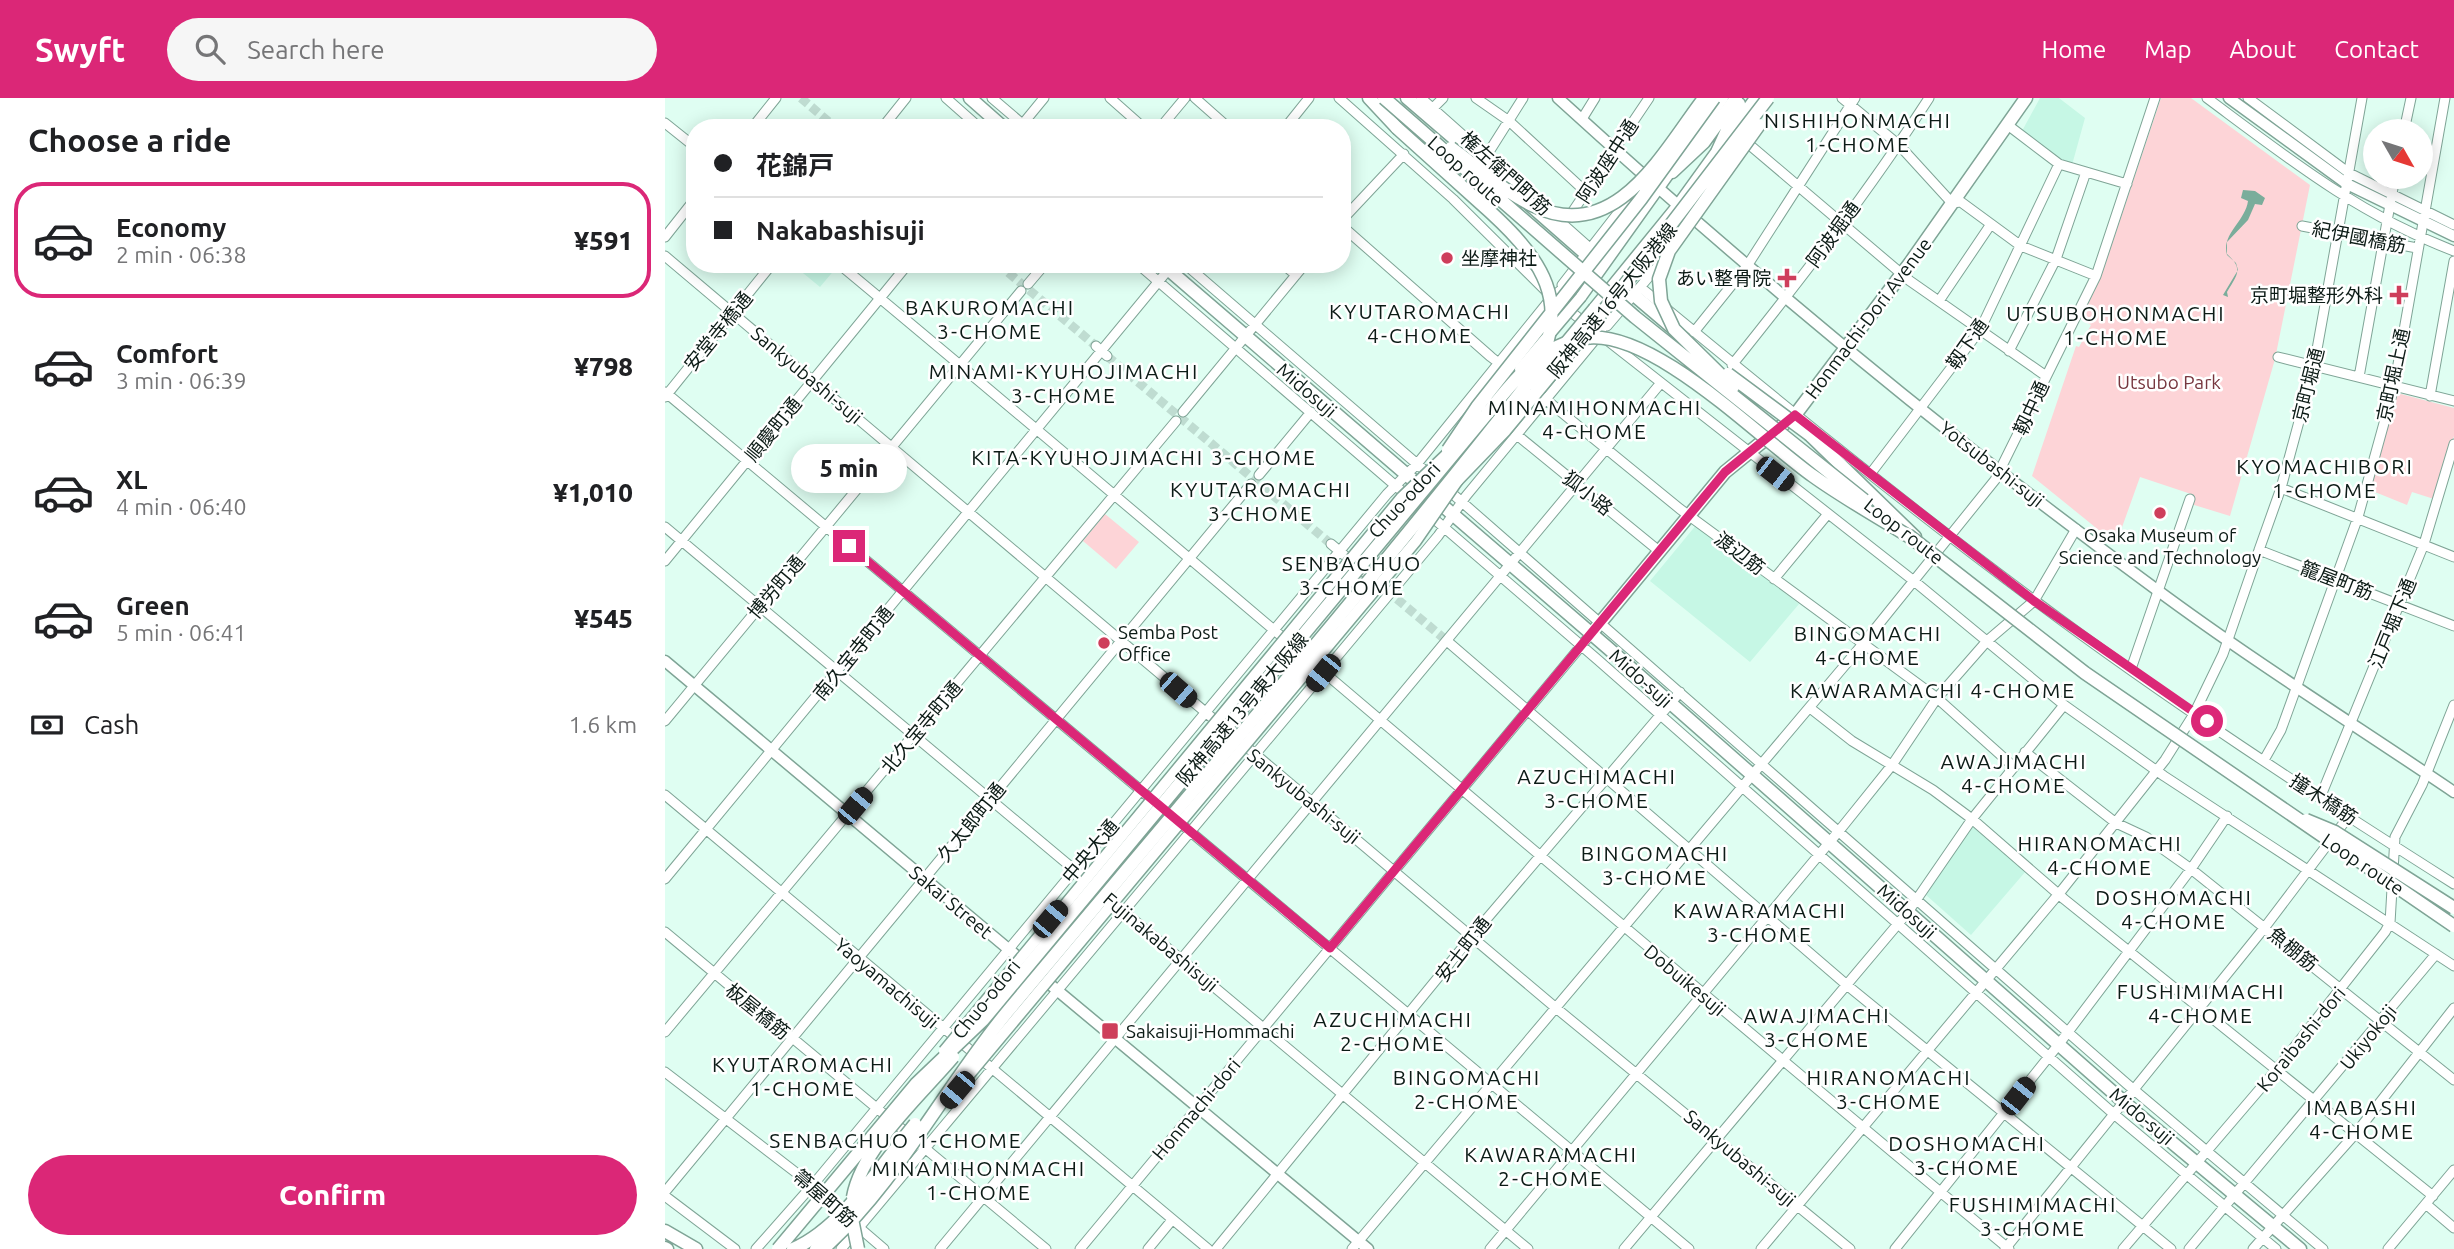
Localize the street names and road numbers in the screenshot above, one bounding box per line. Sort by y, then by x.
street label: 阿波座中通 [1572,115,1642,207]
street label: 権左衛門町筋 [1456,127,1556,219]
street label: Loop route [1424,131,1508,211]
street label: 阿波堀通 [1802,197,1864,271]
street label: 紀伊國橋筋 [2310,217,2408,257]
street label: 阪神高速16号大阪港線 [1543,218,1681,382]
street label: Honmachi-Dori Avenue [1800,233,1936,403]
street label: 安堂寺橋通 [680,287,756,375]
street label: 靱下通 [1942,314,1992,374]
street label: Sankyubashi-suji [747,322,867,428]
street label: 京町堀上通 [2372,326,2414,424]
street label: 京町堀通 [2288,345,2328,425]
street label: Midosuji [1273,358,1341,422]
street label: 靱中通 [2009,378,2053,438]
street label: 順慶町通 [741,393,805,465]
street label: Yotsubashi-suji [1935,416,2049,512]
street label: Chuo-odori [1364,458,1444,542]
street label: 狐小路 [1559,467,1617,519]
street label: Loop route [1860,493,1948,569]
street label: 渡辺筋 [1711,527,1769,579]
street label: 博労町通 [743,551,809,623]
street label: 籠屋町筋 [2298,556,2376,604]
street label: 江戸堀下通 [2364,575,2420,671]
street label: 南久宝寺町通 [809,602,897,704]
street label: 阪神高速13号東大阪線 [1172,628,1312,790]
street label: Mido-suji [1605,644,1677,712]
street label: 北久宝寺町通 [876,676,966,778]
street label: Sankyubashi-suji [1243,744,1365,848]
street label: 撞木橋筋 [2286,769,2362,829]
street label: 久太郎町通 [933,778,1009,866]
street label: 中央大通 [1057,815,1123,887]
street label: Loop route [2318,828,2408,900]
street label: Sakai Street [905,861,997,943]
street label: Midosuji [1873,879,1941,943]
street label: Fujinakabashisuji [1099,888,1223,996]
street label: 安土町通 [1431,912,1495,986]
street label: 魚棚筋 [2264,923,2322,975]
street label: Yaoyamachisuji [831,933,943,1033]
street label: Dobuikesuji [1640,940,1730,1020]
street label: Chuo-odori [948,955,1024,1043]
street label: 板屋橋筋 [722,979,794,1043]
street label: Koraibashi-dori [2252,982,2350,1096]
street label: Ukiyokoji [2335,1000,2401,1074]
street label: Honmachi-dori [1147,1054,1245,1164]
street label: Mido-suji [2105,1083,2179,1149]
street label: Sankyubashi-suji [1680,1105,1800,1211]
street label: 箒屋町筋 [789,1165,861,1231]

